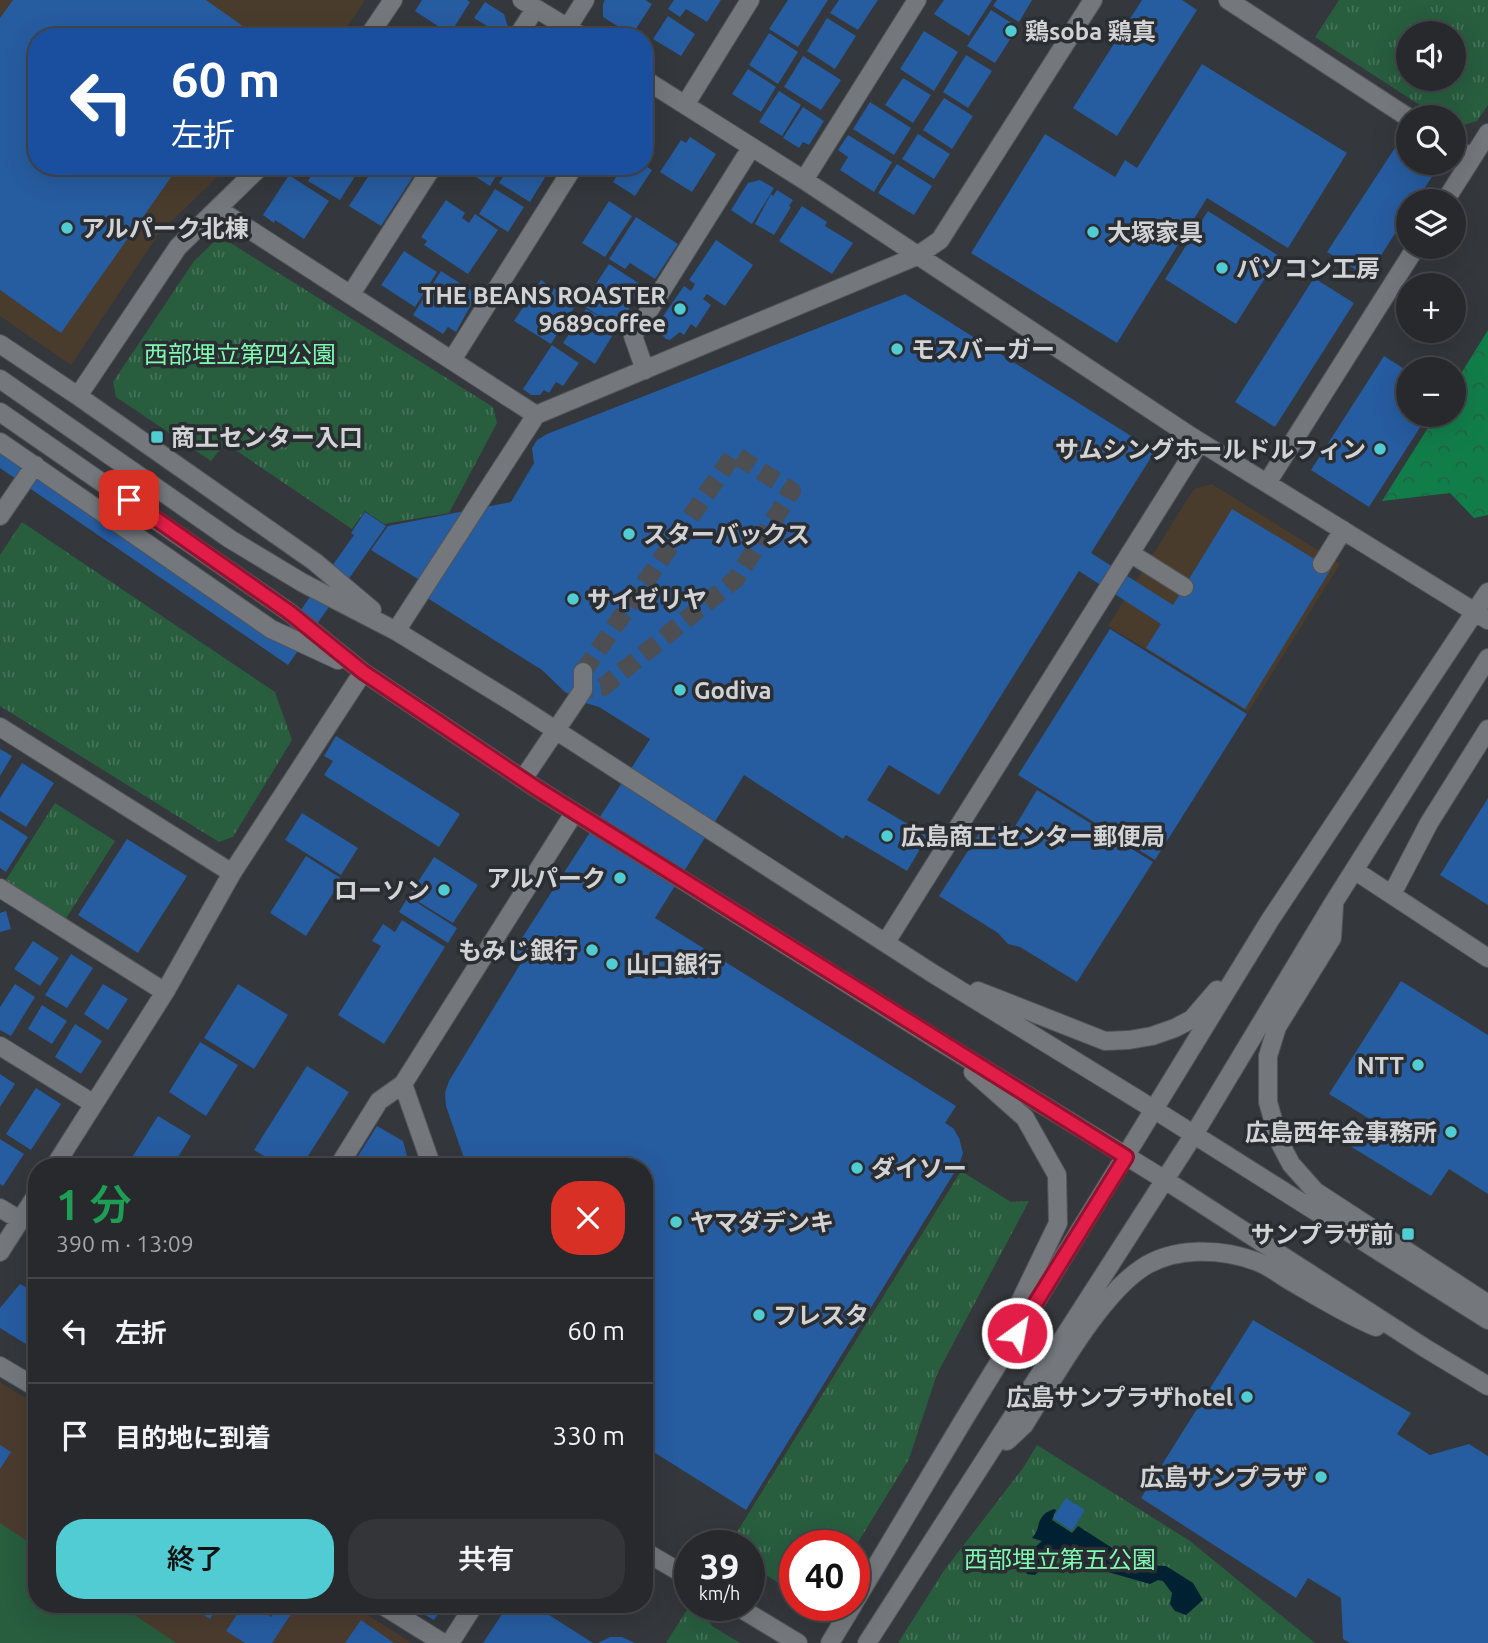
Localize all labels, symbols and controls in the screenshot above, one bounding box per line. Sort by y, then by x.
place label: 鶏soba 鶏真 [1025,18,1156,45]
map controls [1396,21,1466,427]
button: sound [1396,21,1466,91]
marker: 鶏soba 鶏真 [1003,23,1019,39]
text: 60 m [171,51,280,106]
icon: left [56,56,147,147]
button: search [1396,105,1466,175]
text: 左折 [171,116,235,152]
button: layers [1396,189,1466,259]
place label: アルパーク北棟 [81,215,249,242]
place label: 大塚家具 [1107,219,1203,246]
marker: アルパーク北棟 [59,220,75,236]
marker: 大塚家具 [1085,224,1101,240]
place label: パソコン工房 [1236,255,1380,282]
marker: パソコン工房 [1214,260,1230,276]
button: + [1396,273,1466,343]
place label: THE BEANS ROASTER 9689coffee [421,282,666,337]
marker: THE BEANS ROASTER 9689coffee [672,301,688,317]
place label: モスバーガー [911,336,1055,363]
park label: 西部埋立第四公園 [144,341,336,368]
marker: モスバーガー [889,341,905,357]
button: − [1396,357,1466,427]
place label: 商工センター入口 [171,424,363,451]
marker: 商工センター入口 [149,429,165,445]
place label: サムシングホールドルフィン [1055,436,1366,463]
marker: サムシングホールドルフィン [1372,441,1388,457]
pin [99,470,159,530]
icon: arrive [110,481,148,519]
place label: スターバックス [643,521,810,548]
marker: スターバックス [621,526,637,542]
place label: サイゼリヤ [587,586,707,613]
marker: サイゼリヤ [565,591,581,607]
place label: Godiva [694,677,772,704]
marker: Godiva [672,682,688,698]
place label: 広島商工センター郵便局 [901,823,1165,850]
marker: 広島商工センター郵便局 [879,828,895,844]
place label: アルパーク [486,865,606,892]
marker: アルパーク [612,870,628,886]
place label: ローソン [334,877,430,904]
marker: ローソン [436,882,452,898]
place label: もみじ銀行 [458,937,578,964]
marker: もみじ銀行 [584,942,600,958]
place label: 山口銀行 [626,951,722,978]
marker: 山口銀行 [604,956,620,972]
place label: NTT [1357,1052,1404,1079]
marker: NTT [1410,1057,1426,1073]
place label: 広島西年金事務所 [1245,1119,1437,1146]
marker: 広島西年金事務所 [1443,1124,1459,1140]
place label: ダイソー [871,1155,967,1182]
marker: ダイソー [849,1160,865,1176]
text: 1 分 [56,1181,132,1228]
button: close [551,1181,625,1255]
place label: ヤマダデンキ [690,1209,834,1236]
marker: ヤマダデンキ [668,1214,684,1230]
place label: サンプラザ前 [1251,1221,1394,1248]
marker: サンプラザ前 [1400,1226,1416,1242]
text: 390 m · 13:09 [56,1231,194,1256]
position arrow [980,1296,1054,1370]
place label: フレスタ [773,1302,869,1329]
marker: フレスタ [751,1307,767,1323]
icon: left [56,1312,94,1350]
text: 60 m [567,1316,625,1345]
text: 左折 [115,1318,167,1347]
place label: 広島サンプラザhotel [1006,1384,1233,1411]
marker: 広島サンプラザhotel [1239,1389,1255,1405]
icon: arrive [56,1417,94,1455]
text: 330 m [553,1421,625,1450]
text: 目的地に到着 [115,1423,271,1452]
place label: 広島サンプラザ [1140,1464,1307,1491]
marker: 広島サンプラザ [1313,1469,1329,1485]
button: 終了 [56,1519,334,1599]
button: 共有 [348,1519,625,1599]
speed limit sign: 40 [779,1530,870,1621]
text: 39 [700,1546,739,1586]
park label: 西部埋立第五公園 [964,1546,1156,1573]
text: km/h [699,1583,740,1603]

